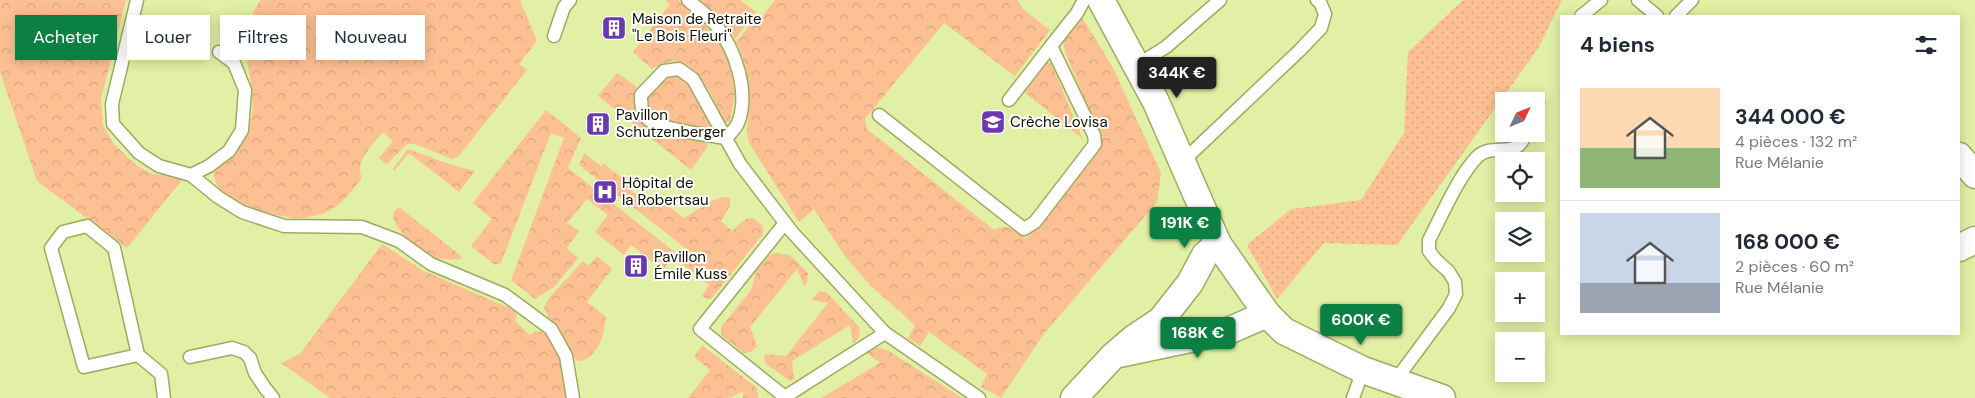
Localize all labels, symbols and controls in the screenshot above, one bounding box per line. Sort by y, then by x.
place label: Maison de Retraite "Le Bois Fleuri" [632,9,761,46]
chip: Acheter [15,15,117,60]
chip: Louer [127,15,210,60]
chip: Filtres [220,15,306,60]
chip: Nouveau [316,15,425,60]
building icon: Maison de Retraite "Le Bois Fleuri" [601,15,627,41]
text: 4 biens [1580,31,1655,59]
icon: filters [1912,31,1940,59]
pin: 344K € [1136,56,1218,99]
text: 344K € [1148,62,1206,83]
north arrow [1495,92,1545,142]
map controls [1495,92,1545,382]
text: 344 000 € [1735,103,1846,131]
place label: Pavillon Schutzenberger [616,105,726,142]
icon: home [1620,108,1680,168]
school or university icon: Crèche Lovisa [980,109,1006,135]
building icon: Pavillon Schutzenberger [585,111,611,137]
place label: Crèche Lovisa [1010,112,1108,132]
text: 4 pièces · 132 m² [1735,131,1857,152]
button: locate [1495,152,1545,202]
text: Rue Mélanie [1735,152,1824,173]
place label: Hôpital de la Robertsau [622,173,708,210]
hospital icon: Hôpital de la Robertsau [592,179,618,205]
pin: 191K € [1144,206,1226,249]
text: 191K € [1161,212,1209,233]
button: layers [1495,212,1545,262]
text: 168 000 € [1735,228,1840,256]
icon: home [1620,233,1680,293]
place label: Pavillon Émile Kuss [654,247,727,284]
building icon: Pavillon Émile Kuss [623,253,649,279]
text: 2 pièces · 60 m² [1735,256,1854,277]
button: + [1495,272,1545,322]
text: Rue Mélanie [1735,277,1824,298]
pin: 600K € [1320,304,1402,346]
text: 600K € [1331,309,1391,330]
pin: 168K € [1157,316,1239,359]
text: 168K € [1172,322,1224,343]
button: − [1495,332,1545,382]

